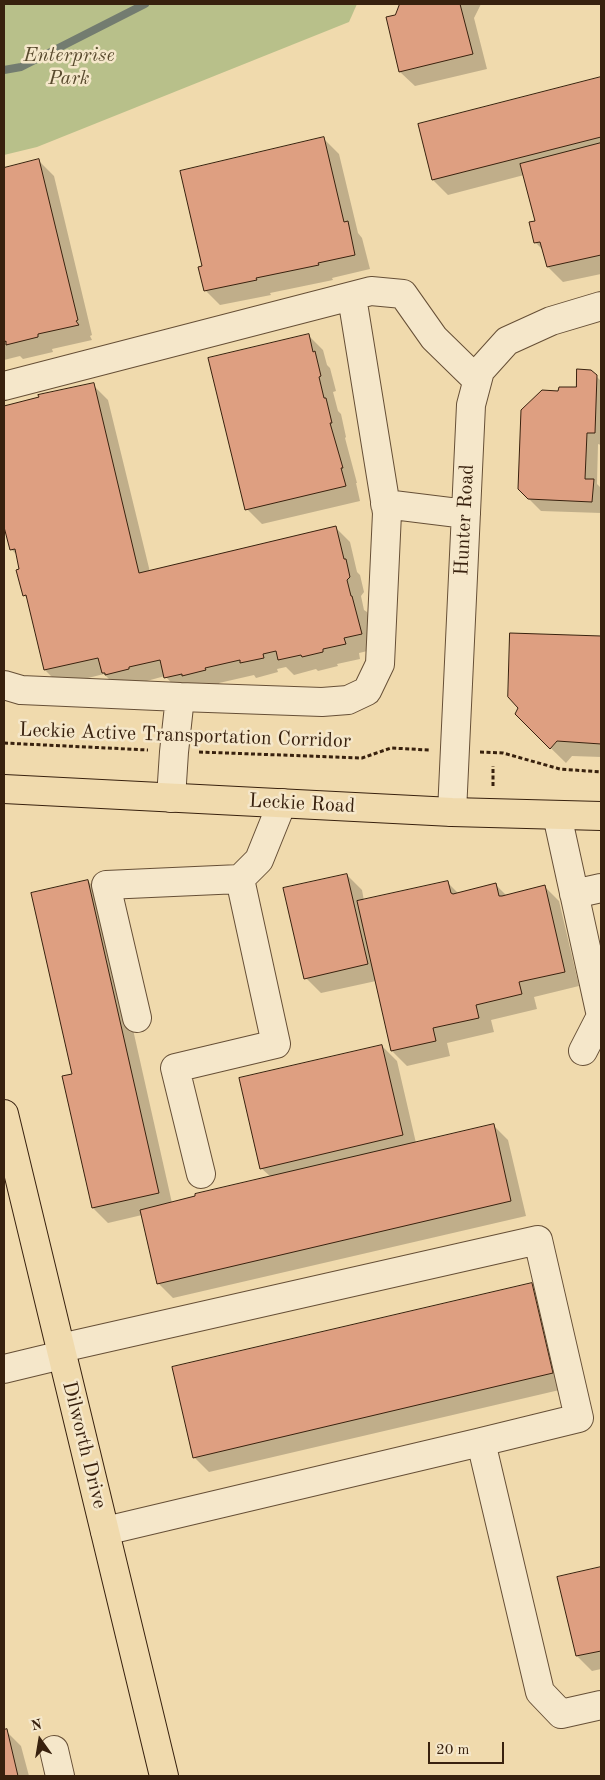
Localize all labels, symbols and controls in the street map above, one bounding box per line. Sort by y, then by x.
park label: Enterprise Park [23,44,115,91]
street label: Hunter Road [450,464,480,576]
street label: Leckie Active Transportation Corridor [19,718,351,754]
street label: Leckie Road [248,789,356,819]
street label: Dilworth Drive [57,1379,111,1511]
north arrow [15,1715,65,1765]
text: N [30,1717,43,1733]
scale bar [430,1732,506,1764]
text: 20 m [436,1743,470,1758]

